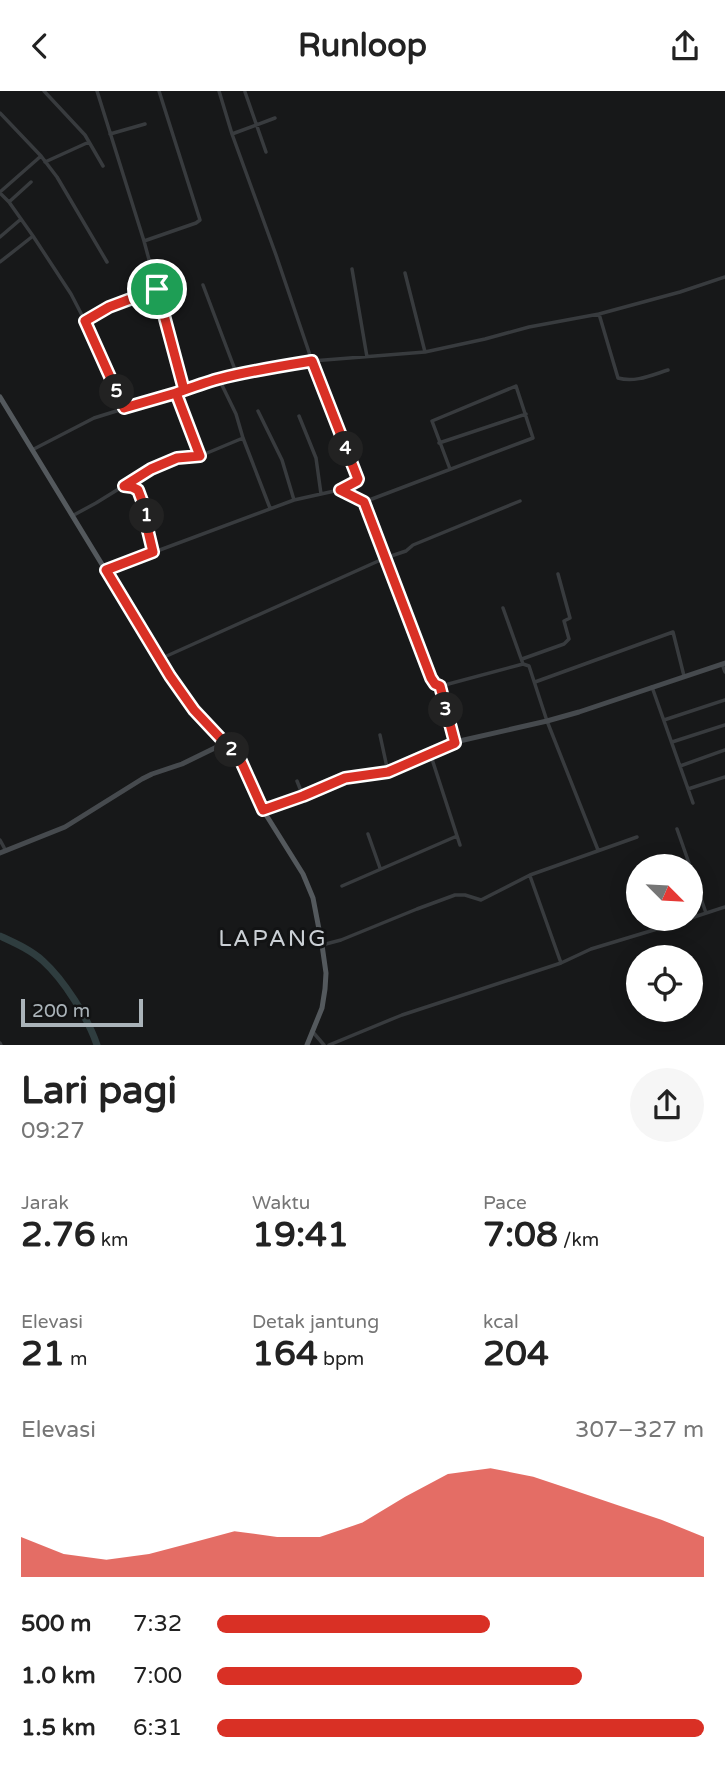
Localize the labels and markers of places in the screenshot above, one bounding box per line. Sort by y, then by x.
pin [127,259,187,319]
pin: 5 [100,375,134,409]
pin: 4 [328,431,364,467]
pin: 1 [130,499,164,533]
pin: 3 [428,693,464,727]
pin: 2 [215,733,250,767]

